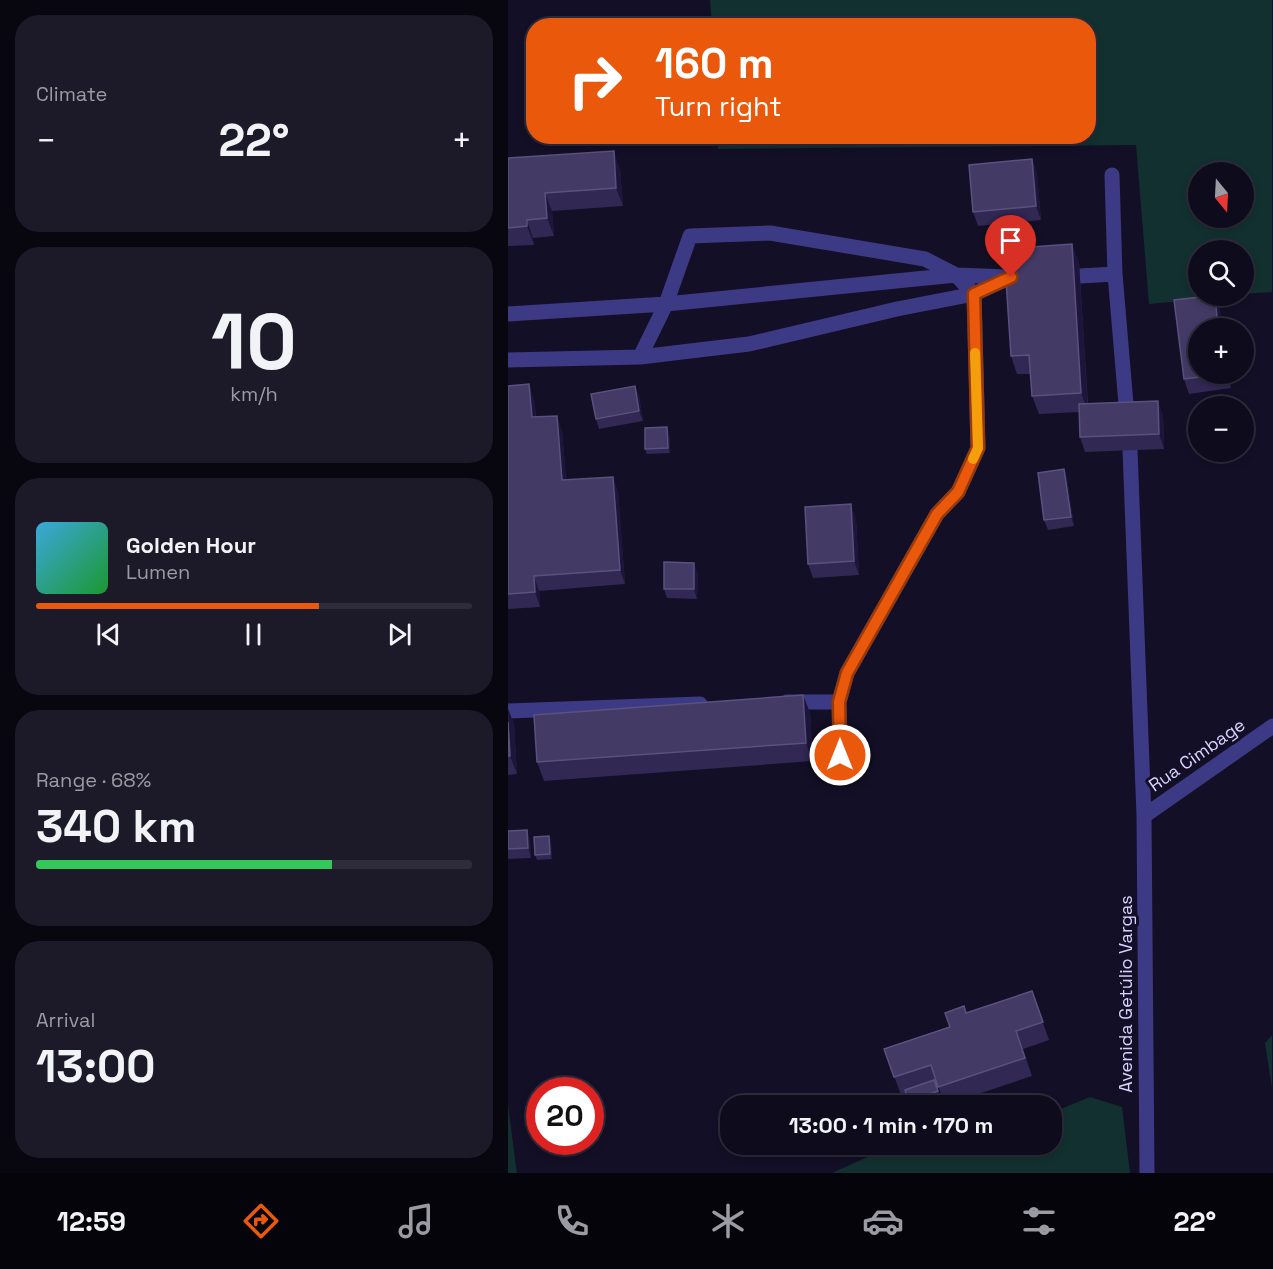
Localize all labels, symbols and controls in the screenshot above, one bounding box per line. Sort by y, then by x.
text: 160 m [655,37,774,90]
icon: right [556,42,634,120]
text: Climate [36,81,107,107]
text: Turn right [655,89,782,124]
text: 22° [218,112,290,169]
text: − [36,120,56,162]
text: + [452,120,472,162]
north arrow [1188,162,1254,228]
map controls [1188,162,1254,462]
pin [985,215,1036,277]
icon: arrive [994,224,1027,257]
button: search [1188,240,1254,306]
text: 10 [211,292,297,392]
button: + [1188,318,1254,384]
text: km/h [230,381,278,407]
button: − [1188,396,1254,462]
text: Golden Hour [126,531,256,559]
text: Lumen [126,559,190,585]
icon: previous [92,618,125,651]
icon: pause [237,618,270,651]
icon: next [383,618,416,651]
street label: Rua Cimbage [1144,713,1249,796]
position arrow [808,723,872,787]
text: Range · 68% [36,767,151,793]
text: 340 km [36,798,196,855]
street label: Avenida Getúlio Vargas [1114,895,1137,1093]
text: Arrival [36,1007,95,1033]
text: 13:00 [36,1038,155,1095]
speed limit sign: 20 [526,1077,604,1155]
text: 13:00 · 1 min · 170 m [789,1111,993,1139]
icon: directions [240,1200,282,1242]
icon: music [395,1200,437,1242]
icon: phone [551,1200,593,1242]
icon: climate [707,1200,749,1242]
icon: car [862,1200,904,1242]
icon: filters [1018,1200,1060,1242]
text: 12:59 [57,1204,126,1239]
text: 22° [1173,1204,1216,1239]

